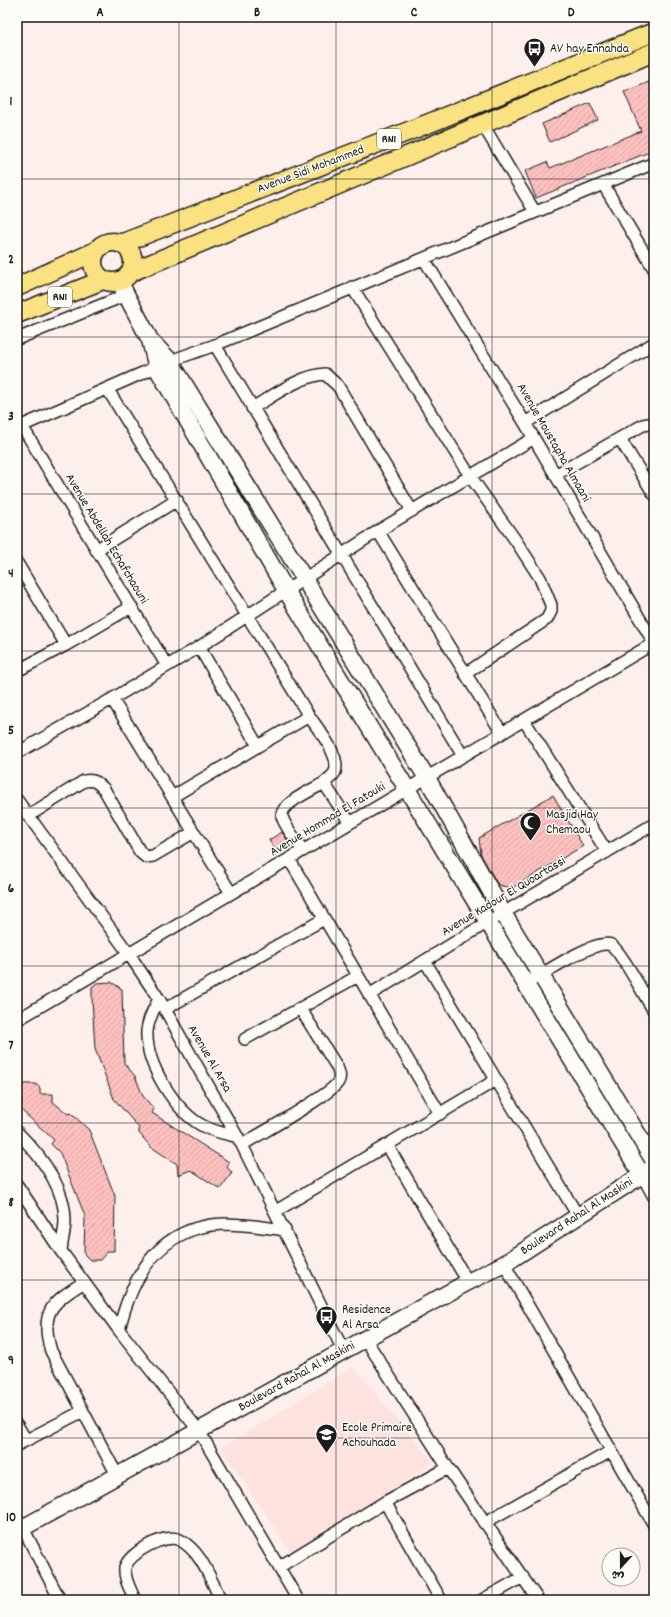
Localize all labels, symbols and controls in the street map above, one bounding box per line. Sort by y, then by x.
text: A [96,4,104,23]
text: B [254,4,260,23]
text: C [411,4,418,23]
text: D [568,4,575,23]
bus stop icon: AV hay Ennahda [522,36,548,69]
place label: AV hay Ennahda [550,40,630,59]
text: 1 [10,93,13,112]
road number: RN1 [377,129,401,149]
street label: Avenue Sidi Mohammed [255,141,367,199]
text: 2 [8,251,14,270]
road number: RN1 [48,287,72,307]
street label: Avenue Moustapha Almaani [511,380,595,507]
text: 3 [8,408,14,427]
street label: Avenue Abdellah Echafchaouni [59,470,153,608]
text: 4 [8,565,14,584]
text: 5 [8,722,14,741]
street label: Avenue Hommad El Fatouki [267,778,390,862]
place label: Masjid Hay Chemaou [546,806,599,840]
mosque icon: Masjid Hay Chemaou [517,809,543,842]
street label: Avenue Kadour El Quoartassi [438,852,570,942]
text: 6 [8,880,15,899]
street label: Avenue Al Arsa [182,1022,236,1097]
text: 7 [9,1037,14,1056]
street label: Boulevard Rahal Al Maskini [517,1173,638,1261]
text: 8 [8,1194,14,1213]
place label: Residence Al Arsa [342,1301,391,1335]
bus stop icon: Residence Al Arsa [313,1304,339,1337]
street label: Boulevard Rahal Al Maskini [235,1337,359,1417]
text: 9 [8,1352,14,1371]
place label: Ecole Primaire Achouhada [342,1419,412,1453]
school or university icon: Ecole Primaire Achouhada [314,1422,340,1455]
text: 10 [6,1509,16,1528]
north arrow [601,1547,641,1587]
text: ش [610,1565,627,1584]

